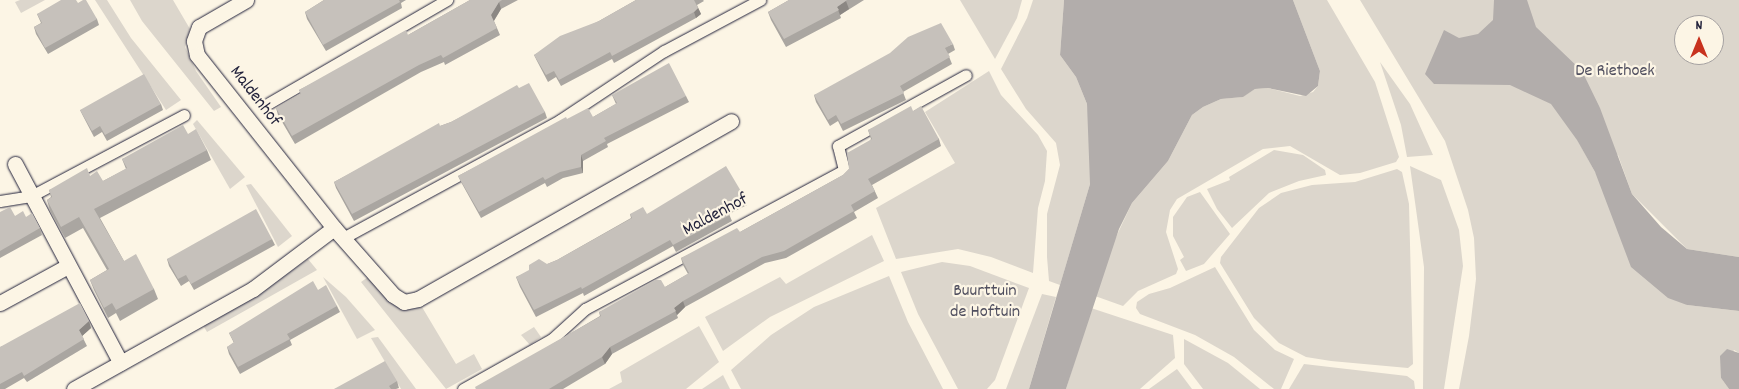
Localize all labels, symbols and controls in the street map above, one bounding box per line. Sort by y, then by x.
north arrow [1674,15,1724,65]
text: N [1696,16,1702,36]
park label: De Riethoek [1575,61,1655,83]
street label: Maldenhof [224,63,284,131]
street label: Maldenhof [680,190,752,242]
park label: Buurttuin de Hoftuin [950,282,1020,324]

